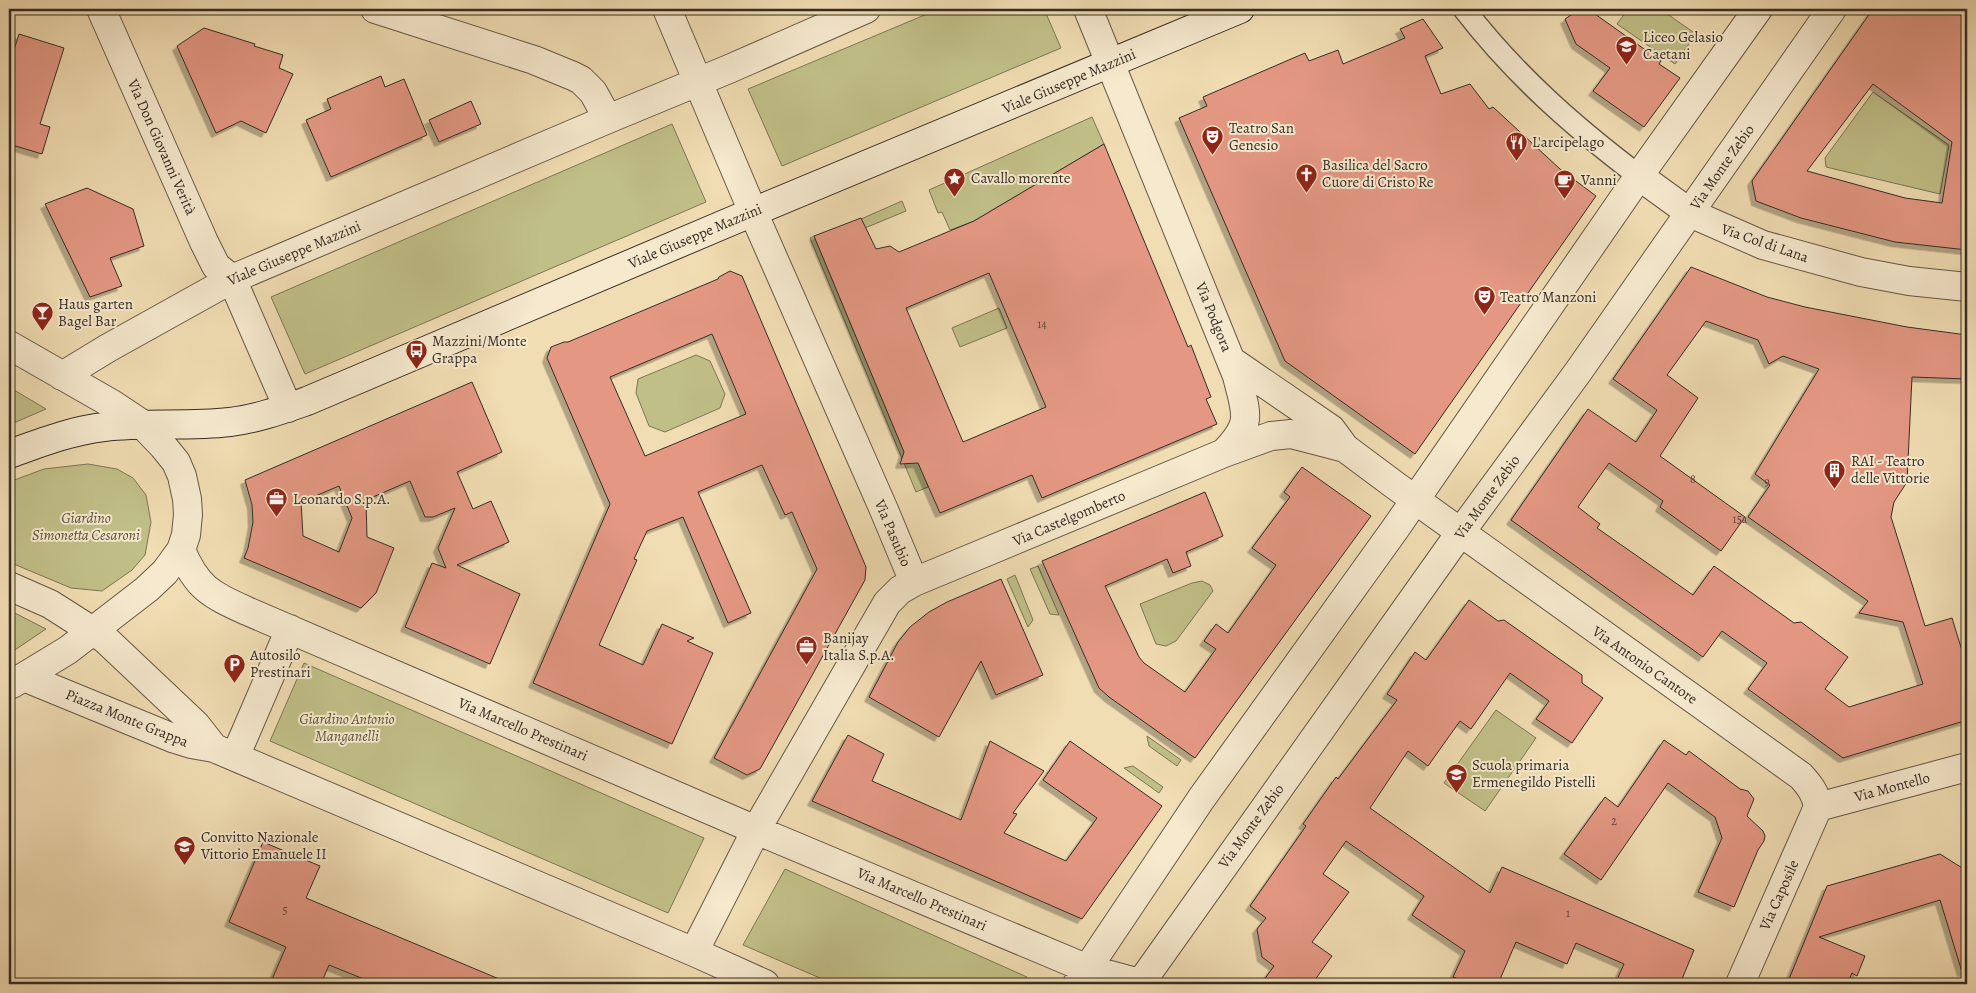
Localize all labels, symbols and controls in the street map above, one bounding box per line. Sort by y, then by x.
place label: Liceo Gelasio Caetani [1643,27,1723,64]
school or university icon: Liceo Gelasio Caetani [1615,34,1639,65]
street label: Viale Giuseppe Mazzini [998,44,1139,119]
street label: Via Don Giovanni Verità [123,75,201,218]
place label: Teatro San Genesio [1229,118,1294,155]
street label: Via Monte Zebio [1685,120,1759,214]
theatre icon: Teatro San Genesio [1201,125,1225,156]
restaurant icon: L'arcipelago [1504,130,1528,161]
place label: L'arcipelago [1532,132,1604,152]
place label: Basilica del Sacro Cuore di Cristo Re [1322,155,1434,192]
church icon: Basilica del Sacro Cuore di Cristo Re [1294,162,1318,193]
place icon: Cavallo morente [943,166,967,197]
place label: Cavallo morente [971,168,1071,188]
cafe icon: Vanni [1553,168,1577,199]
place label: Vanni [1580,170,1617,190]
street label: Viale Giuseppe Mazzini [624,199,765,274]
street label: Viale Giuseppe Mazzini [223,216,364,291]
street label: Via Col di Lana [1718,218,1811,267]
street label: Via Podgora [1191,278,1237,355]
theatre icon: Teatro Manzoni [1472,285,1496,316]
place label: Teatro Manzoni [1500,287,1597,307]
place label: Haus garten Bagel Bar [58,294,133,331]
bar icon: Haus garten Bagel Bar [30,301,54,332]
house number: 14 [1037,316,1047,332]
place label: Mazzini/Monte Grappa [432,331,527,368]
bus stop icon: Mazzini/Monte Grappa [404,338,428,369]
street label: Via Monte Zebio [1449,451,1524,544]
place label: RAI - Teatro delle Vittorie [1851,451,1930,488]
building icon: RAI - Teatro delle Vittorie [1823,458,1847,489]
house number: 8 [1690,471,1696,487]
house number: 9 [1764,474,1770,490]
street label: Via Castelgomberto [1009,485,1128,551]
office icon: Leonardo S.p.A. [265,487,289,518]
place label: Leonardo S.p.A. [293,489,391,509]
street label: Via Pasubio [869,495,916,570]
park label: Giardino Simonetta Cesaroni [32,508,140,545]
house number: 15a [1733,511,1748,527]
street label: Via Antonio Cantore [1588,621,1702,709]
place label: Banijay Italia S.p.A. [823,628,895,665]
office icon: Banijay Italia S.p.A. [795,635,819,666]
place label: Autosilo Prestinari [249,645,311,682]
parking icon: Autosilo Prestinari [222,652,246,683]
street label: Piazza Monte Grappa [63,684,191,752]
street label: Via Marcello Prestinari [454,692,591,765]
park label: Giardino Antonio Manganelli [299,709,395,746]
place label: Scuola primaria Ermenegildo Pistelli [1472,755,1596,792]
school or university icon: Scuola primaria Ermenegildo Pistelli [1444,762,1468,793]
street label: Via Montello [1851,767,1932,807]
street label: Via Monte Zebio [1213,780,1288,873]
house number: 2 [1611,813,1617,829]
place label: Convitto Nazionale Vittorio Emanuele II [200,827,327,864]
school or university icon: Convitto Nazionale Vittorio Emanuele II [173,834,197,865]
street label: Via Caposile [1754,856,1804,934]
street label: Via Marcello Prestinari [853,862,990,935]
house number: 5 [282,902,288,918]
house number: 1 [1566,905,1570,921]

